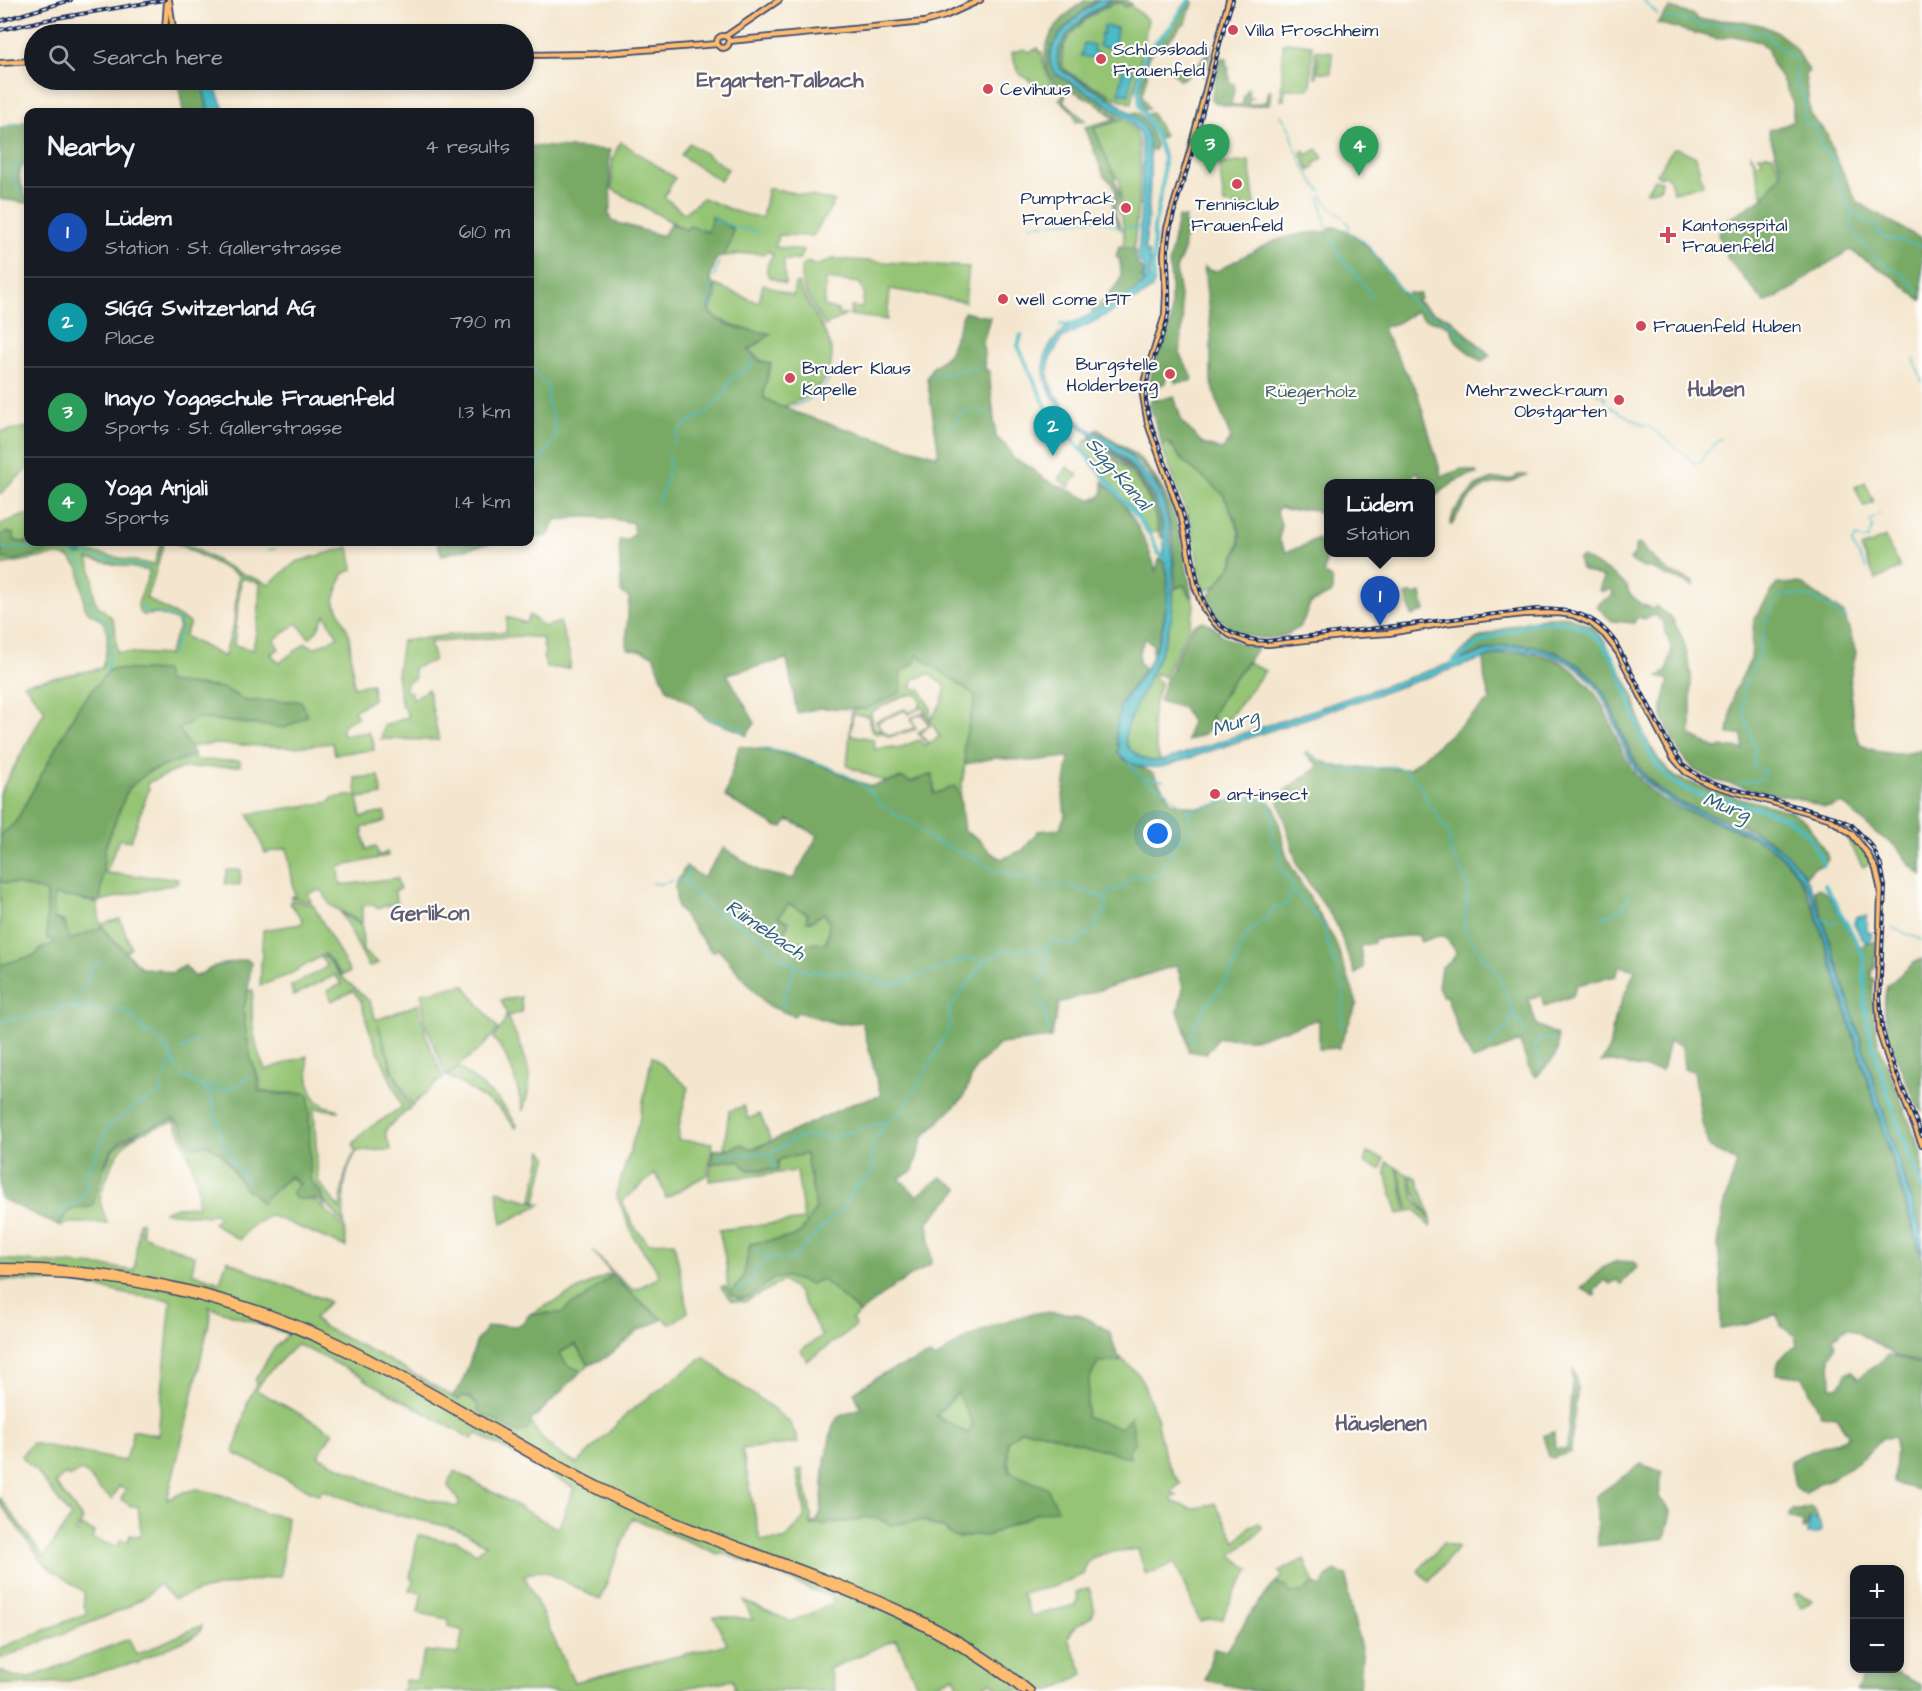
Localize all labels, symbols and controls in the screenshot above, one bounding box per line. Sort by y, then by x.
place label: Villa Froschheim [1245,18,1378,43]
marker: Villa Froschheim [1226,23,1240,37]
search box [24,24,534,90]
place label: Schlossbadi Frauenfeld [1113,37,1207,83]
icon: search [45,41,78,74]
text: Search here [93,42,223,73]
marker: Schlossbadi Frauenfeld [1094,52,1108,66]
district label: Ergarten-Talbach [696,66,864,97]
place label: Cevihuus [1000,77,1071,102]
marker: Cevihuus [981,82,995,96]
pin: 3 [1190,124,1230,174]
pin: 4 [1340,126,1378,176]
text: Nearby [48,129,135,165]
text: 4 results [425,133,510,161]
marker: Tennisclub Frauenfeld [1230,177,1244,191]
place label: Pumptrack Frauenfeld [1021,186,1114,232]
place label: Tennisclub Frauenfeld [1191,192,1283,238]
marker: Pumptrack Frauenfeld [1119,201,1133,215]
text: Lüdem [105,203,172,234]
place label: Kantonsspital Frauenfeld [1682,213,1788,259]
text: 1 [66,218,69,246]
text: 610 m [459,218,510,246]
marker: Kantonsspital Frauenfeld [1659,226,1677,244]
text: Station · St. Gallerstrasse [105,234,341,262]
place label: well come FIT [1015,287,1132,312]
marker: well come FIT [996,292,1010,306]
text: SIGG Switzerland AG [105,293,316,324]
text: 2 [62,308,73,336]
text: 790 m [450,308,510,336]
place label: Frauenfeld Huben [1653,314,1801,339]
marker: Frauenfeld Huben [1634,319,1648,333]
text: Place [105,324,155,352]
place label: Burgstelle Holderberg [1066,352,1158,399]
place label: Bruder Klaus Kapelle [802,356,911,402]
marker: Burgstelle Holderberg [1163,367,1177,381]
marker: Bruder Klaus Kapelle [783,371,797,385]
district label: Huben [1687,375,1745,404]
place label: Mehrzweckraum Obstgarten [1466,378,1607,425]
park label: Rüegerholz [1265,379,1357,405]
text: Inayo Yogaschule Frauenfeld [105,383,394,414]
marker: Mehrzweckraum Obstgarten [1612,393,1626,407]
text: 3 [62,398,73,426]
text: 1.3 km [459,398,510,426]
pin: 2 [1034,406,1072,456]
text: Sports · St. Gallerstrasse [105,414,342,442]
water label: Sigg-Kanal [1078,431,1159,519]
text: Yoga Anjali [105,473,207,504]
popup [1324,479,1435,557]
text: 4 [61,488,74,516]
text: 1.4 km [455,488,510,516]
text: Lüdem [1346,489,1413,520]
text: Sports [105,504,169,532]
text: Station [1346,520,1410,548]
pin: 1 [1360,576,1400,626]
water label: Murg [1208,701,1265,745]
place label: art-insect [1227,782,1309,807]
water label: Murg [1699,785,1756,830]
marker: art-insect [1208,787,1222,801]
your location [1143,819,1172,848]
water label: Riimebach [720,893,812,967]
district label: Gerlikon [390,899,470,928]
district label: Häuslenen [1335,1409,1427,1438]
map controls [1850,1565,1904,1673]
button: + [1850,1565,1904,1619]
button: − [1850,1619,1904,1673]

